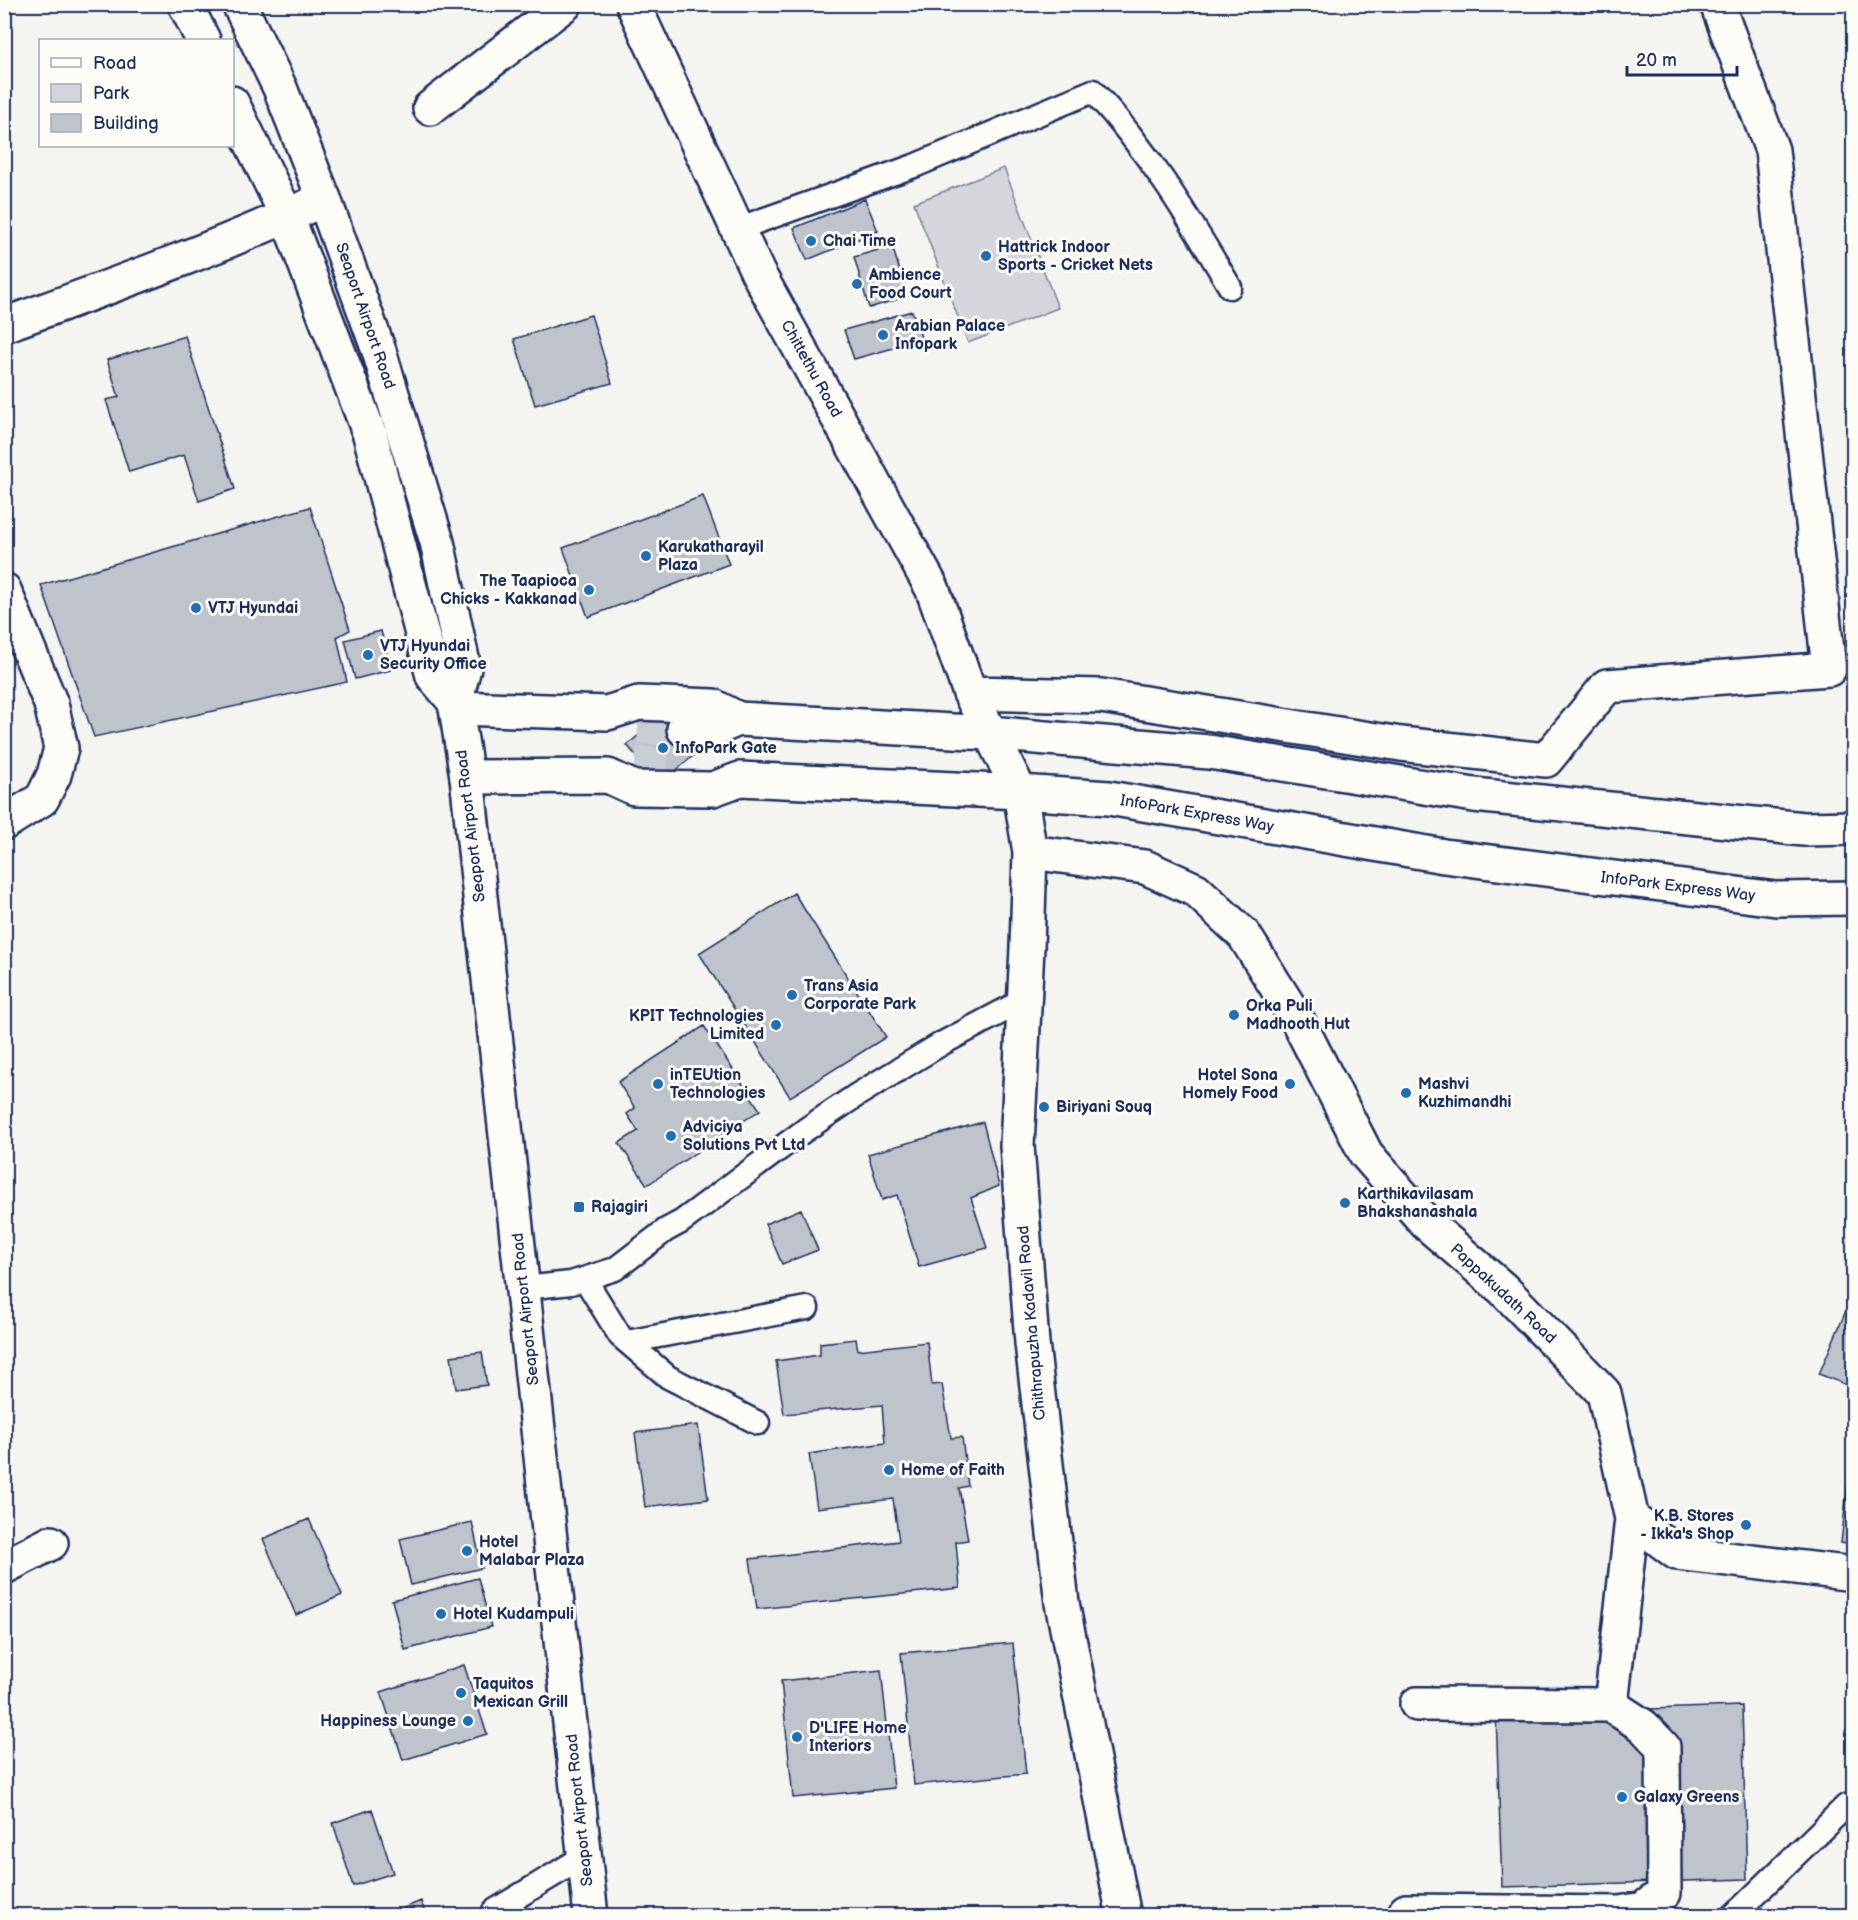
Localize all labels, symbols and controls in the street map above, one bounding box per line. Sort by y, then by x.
legend [39,39,234,147]
scale bar [1627,39,1736,77]
text: 20 m [1636,50,1677,71]
text: Road [93,53,137,74]
text: Park [93,83,129,104]
text: Building [93,113,159,134]
place label: Chai Time [823,232,896,251]
marker: Chai Time [804,234,818,248]
place label: Hattrick Indoor Sports - Cricket Nets [998,238,1153,275]
street label: Seaport Airport Road [331,240,399,392]
marker: Hattrick Indoor Sports - Cricket Nets [979,249,993,263]
place label: Ambience Food Court [868,266,952,303]
marker: Ambience Food Court [850,277,864,291]
street label: Chittethu Road [776,317,846,421]
place label: Arabian Palace Infopark [894,317,1005,354]
marker: Arabian Palace Infopark [876,328,890,342]
place label: Karukatharayil Plaza [658,538,764,575]
marker: Karukatharayil Plaza [639,549,653,563]
place label: The Taapioca Chicks - Kakkanad [440,572,577,609]
marker: The Taapioca Chicks - Kakkanad [582,583,596,597]
place label: VTJ Hyundai [208,599,298,618]
marker: VTJ Hyundai [189,601,203,615]
place label: VTJ Hyundai Security Office [380,637,487,674]
marker: VTJ Hyundai Security Office [361,648,375,662]
place label: InfoPark Gate [675,739,777,758]
marker: InfoPark Gate [656,741,670,755]
street label: Seaport Airport Road [452,749,490,903]
street label: InfoPark Express Way [1119,791,1276,837]
street label: InfoPark Express Way [1600,868,1757,906]
place label: Trans Asia Corporate Park [804,977,917,1014]
marker: Trans Asia Corporate Park [785,988,799,1002]
place label: Orka Puli Madhooth Hut [1246,997,1351,1034]
place label: KPIT Technologies Limited [629,1007,764,1044]
marker: Orka Puli Madhooth Hut [1227,1008,1241,1022]
marker: KPIT Technologies Limited [769,1018,783,1032]
place label: inTEUtion Technologies [670,1066,765,1103]
place label: Hotel Sona Homely Food [1182,1066,1278,1103]
place label: Mashvi Kuzhimandhi [1418,1075,1511,1112]
marker: inTEUtion Technologies [651,1077,665,1091]
marker: Hotel Sona Homely Food [1283,1077,1297,1091]
marker: Mashvi Kuzhimandhi [1399,1086,1413,1100]
place label: Biriyani Souq [1056,1098,1152,1117]
marker: Biriyani Souq [1037,1100,1051,1114]
place label: Adviciya Solutions Pvt Ltd [682,1118,805,1155]
marker: Adviciya Solutions Pvt Ltd [664,1129,678,1143]
place label: Karthikavilasam Bhakshanashala [1357,1185,1477,1222]
marker: Karthikavilasam Bhakshanashala [1338,1196,1352,1210]
place label: Rajagiri [591,1198,648,1217]
marker: Rajagiri [572,1200,586,1214]
street label: Chithrapuzha Kadavil Road [1014,1225,1050,1421]
street label: Seaport Airport Road [509,1232,543,1386]
street label: Pappakudath Road [1446,1240,1560,1348]
place label: Home of Faith [901,1461,1005,1480]
marker: Home of Faith [882,1463,896,1477]
place label: K.B. Stores - Ikka's Shop [1640,1507,1734,1544]
marker: K.B. Stores - Ikka's Shop [1739,1518,1753,1532]
place label: Hotel Malabar Plaza [479,1533,584,1570]
marker: Hotel Malabar Plaza [460,1544,474,1558]
place label: Hotel Kudampuli [453,1605,574,1624]
marker: Hotel Kudampuli [434,1607,448,1621]
place label: Taquitos Mexican Grill [473,1675,568,1712]
marker: Taquitos Mexican Grill [454,1686,468,1700]
place label: Happiness Lounge [320,1712,456,1731]
marker: Happiness Lounge [461,1714,475,1728]
place label: D'LIFE Home Interiors [809,1719,907,1756]
marker: D'LIFE Home Interiors [790,1730,804,1744]
street label: Seaport Airport Road [563,1733,597,1887]
place label: Galaxy Greens [1634,1788,1740,1807]
marker: Galaxy Greens [1615,1790,1629,1804]

